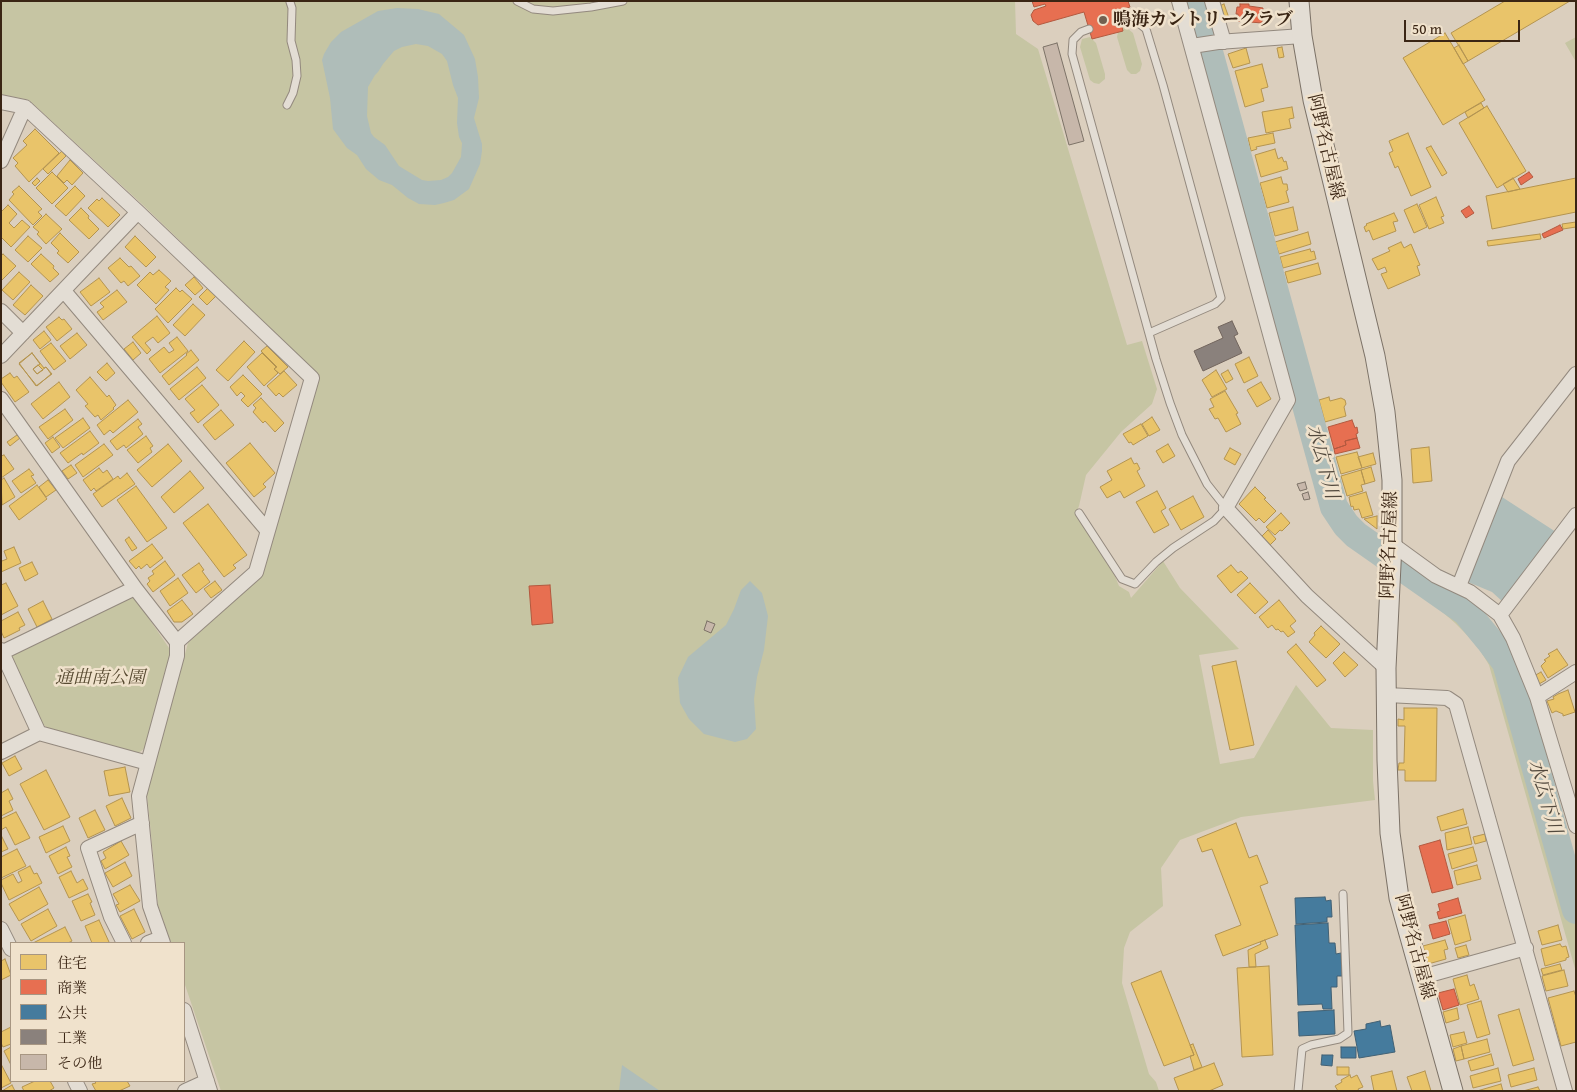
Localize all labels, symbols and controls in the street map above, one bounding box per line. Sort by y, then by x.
place label: 鳴海カントリークラブ [1113,9,1293,31]
scale bar [1407,10,1523,42]
marker: 鳴海カントリークラブ [1097,14,1109,26]
text: 50 m [1412,18,1442,39]
street label: 阿野名古屋線 [1302,92,1348,202]
water label: 水広下川 [1301,422,1343,502]
street label: 阿野名古屋線 [1377,491,1403,599]
park label: 通曲南公園 [55,667,145,689]
water label: 水広下川 [1523,757,1565,837]
street label: 阿野名古屋線 [1390,892,1438,1002]
legend [10,942,185,1082]
text: 住宅 [57,952,87,973]
text: 商業 [57,977,87,998]
text: 公共 [57,1002,87,1023]
text: 工業 [57,1027,87,1048]
text: その他 [57,1052,102,1073]

